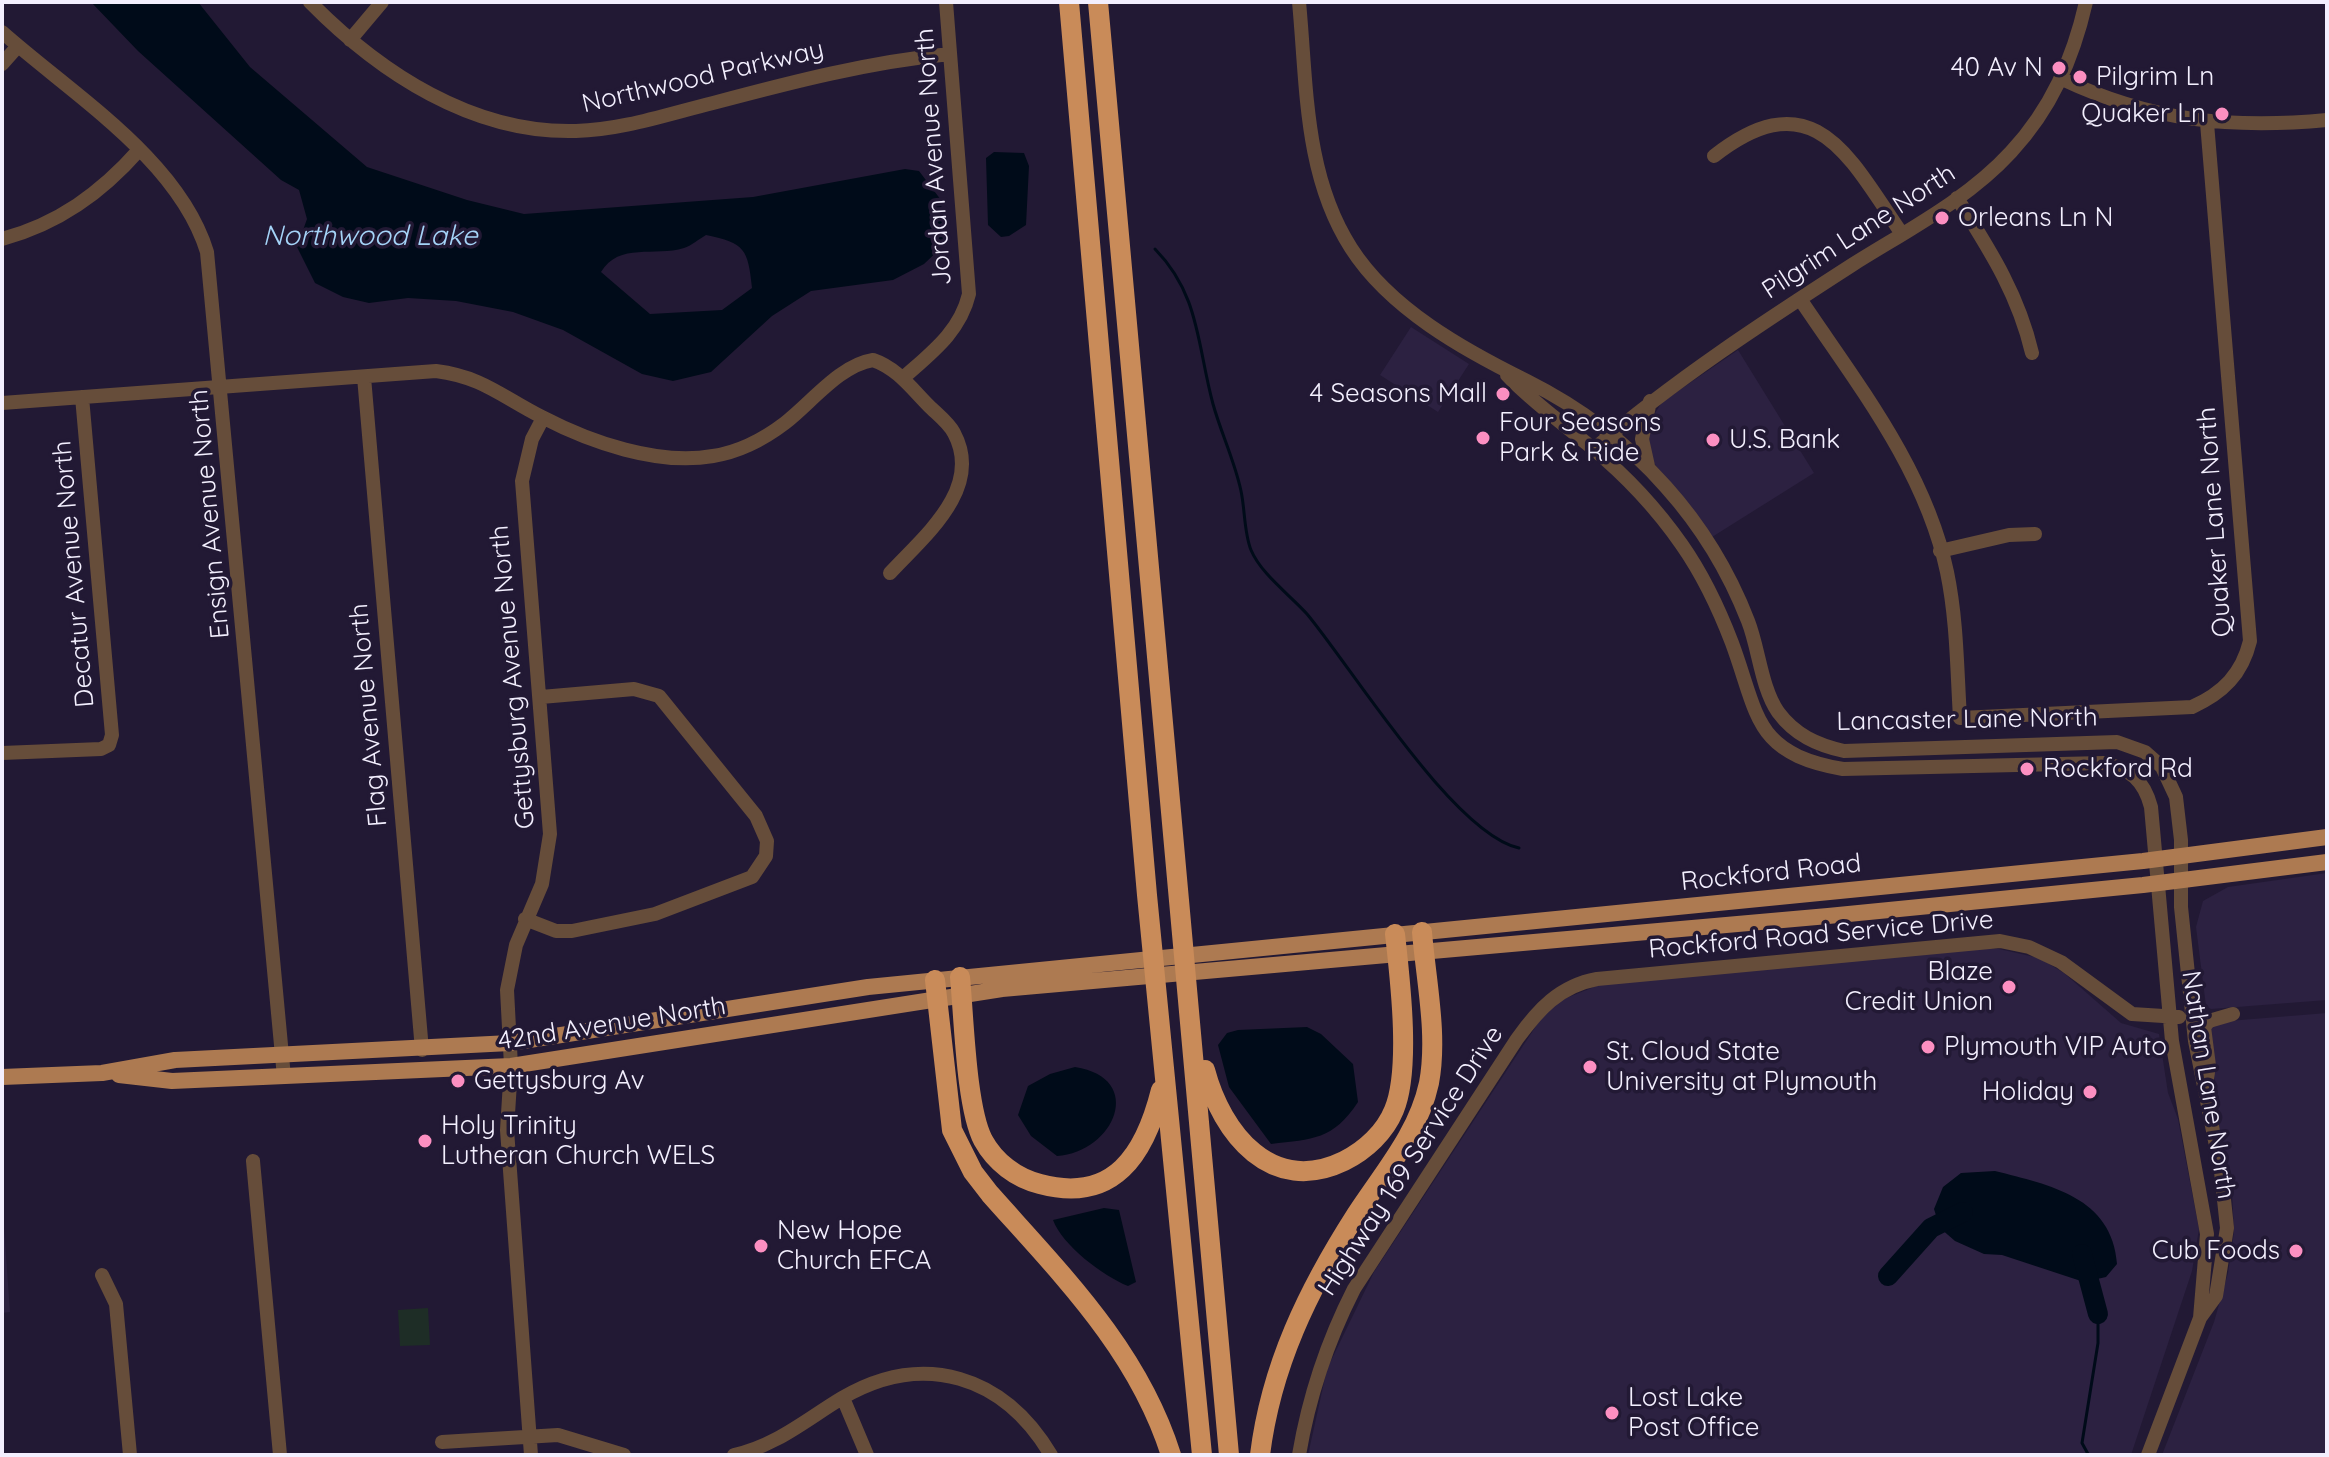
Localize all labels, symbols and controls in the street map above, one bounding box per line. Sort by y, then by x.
street label: Jordan Avenue North [909,27,959,287]
street label: Northwood Parkway [579,34,827,120]
place label: 40 Av N [1951,52,2043,84]
marker: 40 Av N [2050,59,2068,77]
place label: Pilgrim Ln [2096,61,2214,93]
marker: Pilgrim Ln [2071,68,2089,86]
place label: Quaker Ln [2081,98,2206,130]
marker: Quaker Ln [2213,105,2231,123]
street label: Pilgrim Lane North [1757,158,1961,306]
place label: Orleans Ln N [1958,202,2113,234]
marker: Orleans Ln N [1933,209,1951,227]
water label: Northwood Lake [262,220,478,254]
place label: 4 Seasons Mall [1310,378,1487,410]
marker: 4 Seasons Mall [1494,385,1512,403]
street label: Ensign Avenue North [184,388,236,640]
street label: Quaker Lane North [2191,406,2239,638]
place label: Four Seasons Park & Ride [1499,407,1661,468]
place label: U.S. Bank [1729,424,1840,456]
marker: Four Seasons Park & Ride [1474,429,1492,447]
marker: U.S. Bank [1704,431,1722,449]
street label: Decatur Avenue North [47,439,101,709]
street label: Gettysburg Avenue North [484,524,542,830]
street label: Flag Avenue North [344,602,394,828]
street label: Lancaster Lane North [1836,702,2098,738]
place label: Rockford Rd [2043,753,2193,785]
marker: Rockford Rd [2018,760,2036,778]
street label: Rockford Road [1679,848,1863,898]
street label: Rockford Road Service Drive [1647,904,1995,966]
place label: Blaze Credit Union [1845,956,1993,1018]
street label: Nathan Lane North [2175,969,2241,1201]
marker: Blaze Credit Union [2000,978,2018,996]
street label: 42nd Avenue North [496,991,728,1057]
street label: Highway 169 Service Drive [1312,1020,1510,1302]
place label: Plymouth VIP Auto [1944,1031,2167,1063]
place label: St. Cloud State University at Plymouth [1606,1036,1877,1098]
marker: Plymouth VIP Auto [1919,1038,1937,1056]
marker: St. Cloud State University at Plymouth [1581,1058,1599,1076]
place label: Gettysburg Av [474,1065,644,1097]
marker: Gettysburg Av [449,1072,467,1090]
place label: Holiday [1982,1076,2074,1108]
marker: Holiday [2081,1083,2099,1101]
place label: Holy Trinity Lutheran Church WELS [441,1110,715,1172]
marker: Holy Trinity Lutheran Church WELS [416,1132,434,1150]
place label: New Hope Church EFCA [777,1215,931,1276]
place label: Cub Foods [2152,1235,2280,1267]
marker: New Hope Church EFCA [752,1237,770,1255]
marker: Cub Foods [2287,1242,2305,1260]
place label: Lost Lake Post Office [1628,1382,1759,1444]
marker: Lost Lake Post Office [1603,1404,1621,1422]

